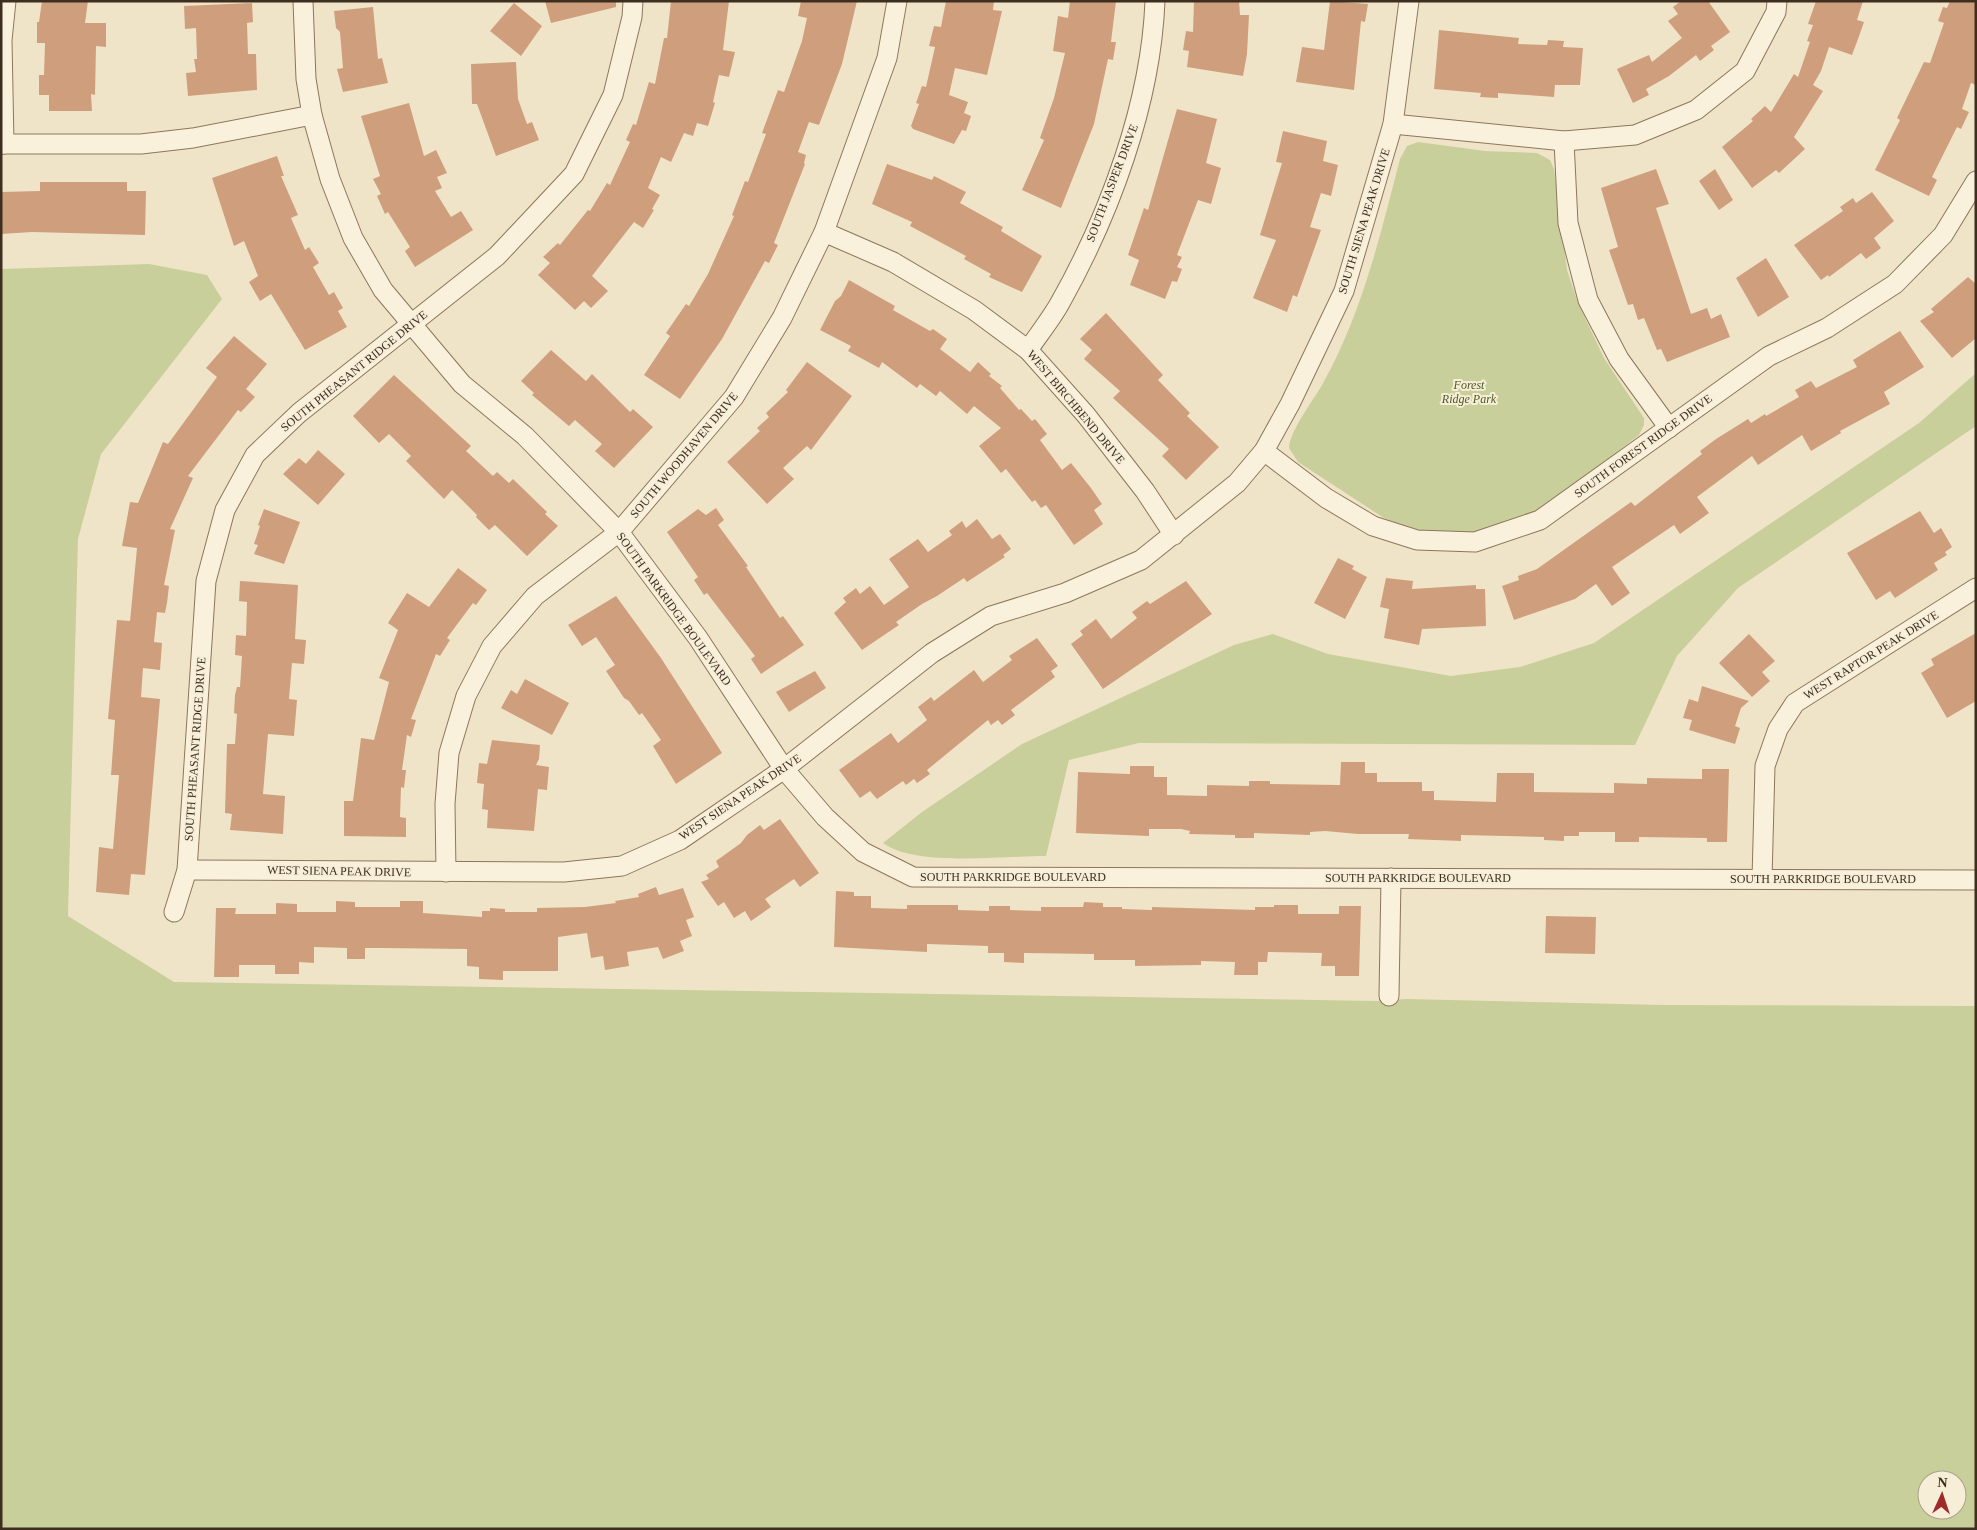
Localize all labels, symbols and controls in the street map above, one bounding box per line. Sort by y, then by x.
street label: SOUTH JASPER DRIVE [1083,122,1141,244]
street label: SOUTH SIENA PEAK DRIVE [1335,146,1393,296]
street label: SOUTH PHEASANT RIDGE DRIVE [278,307,430,435]
street label: WEST BIRCHBEND DRIVE [1024,347,1128,467]
park label: Forest Ridge Park [1441,378,1497,406]
street label: SOUTH WOODHAVEN DRIVE [627,389,741,521]
street label: SOUTH FOREST RIDGE DRIVE [1571,391,1715,501]
street label: SOUTH PARKRIDGE BOULEVARD [614,530,735,689]
street label: WEST RAPTOR PEAK DRIVE [1801,608,1941,702]
street label: SOUTH PHEASANT RIDGE DRIVE [182,656,208,842]
street label: WEST SIENA PEAK DRIVE [676,751,804,843]
street label: WEST SIENA PEAK DRIVE [267,863,411,879]
street label: SOUTH PARKRIDGE BOULEVARD [920,870,1106,884]
street label: SOUTH PARKRIDGE BOULEVARD [1325,871,1511,885]
street label: SOUTH PARKRIDGE BOULEVARD [1730,872,1916,886]
north arrow [1917,1470,1967,1520]
text: N [1937,1475,1948,1490]

